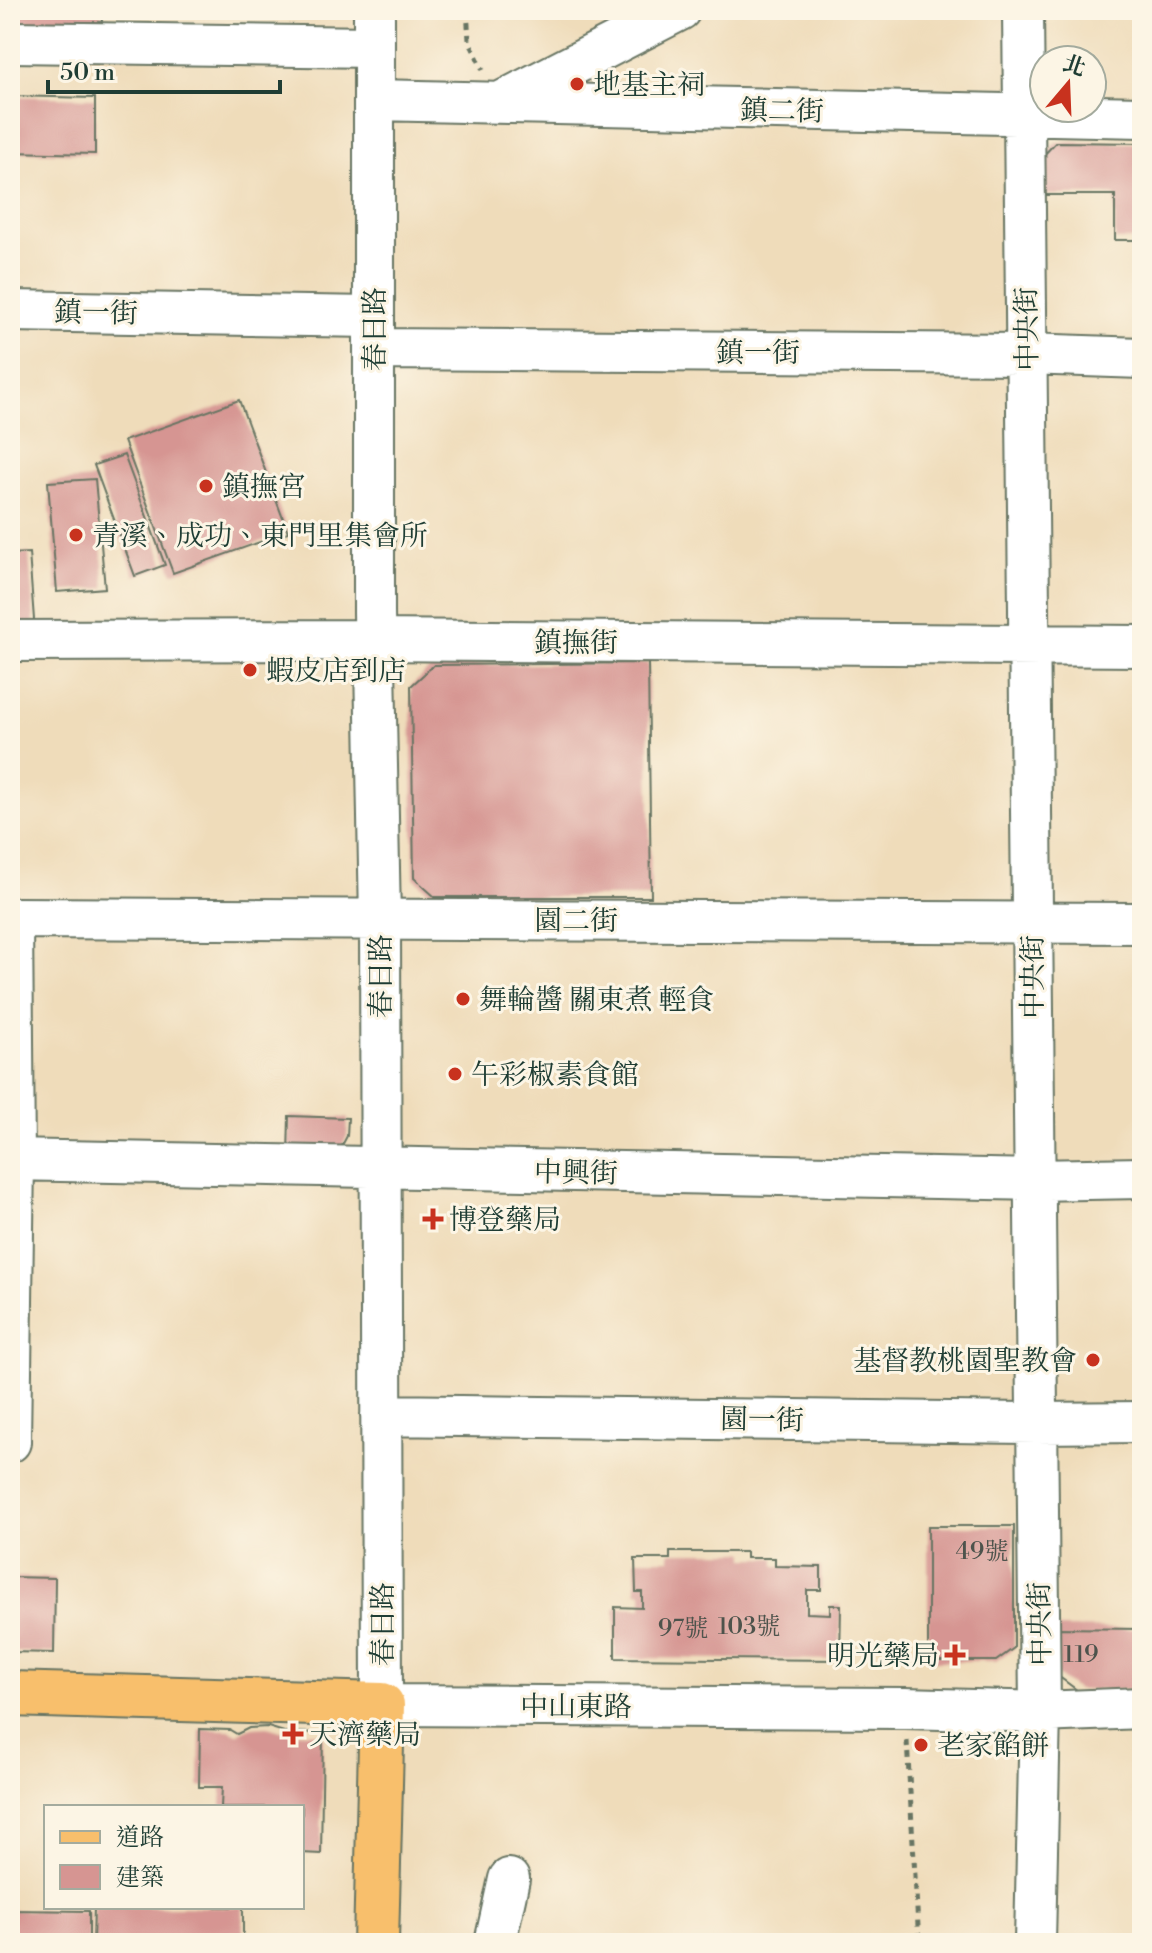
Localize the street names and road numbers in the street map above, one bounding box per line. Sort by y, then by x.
street label: 鎮二街 [740,93,824,130]
street label: 春日路 [358,287,393,371]
street label: 中央街 [1009,287,1046,371]
street label: 鎮一街 [54,295,138,332]
street label: 鎮一街 [716,336,800,371]
street label: 鎮撫街 [534,626,618,661]
street label: 園二街 [534,904,618,939]
street label: 春日路 [364,934,399,1018]
street label: 中央街 [1016,935,1051,1019]
street label: 中興街 [534,1155,618,1192]
street label: 園一街 [720,1402,804,1439]
street label: 春日路 [366,1582,401,1666]
street label: 中央街 [1022,1582,1059,1666]
street label: 中山東路 [520,1690,632,1725]

